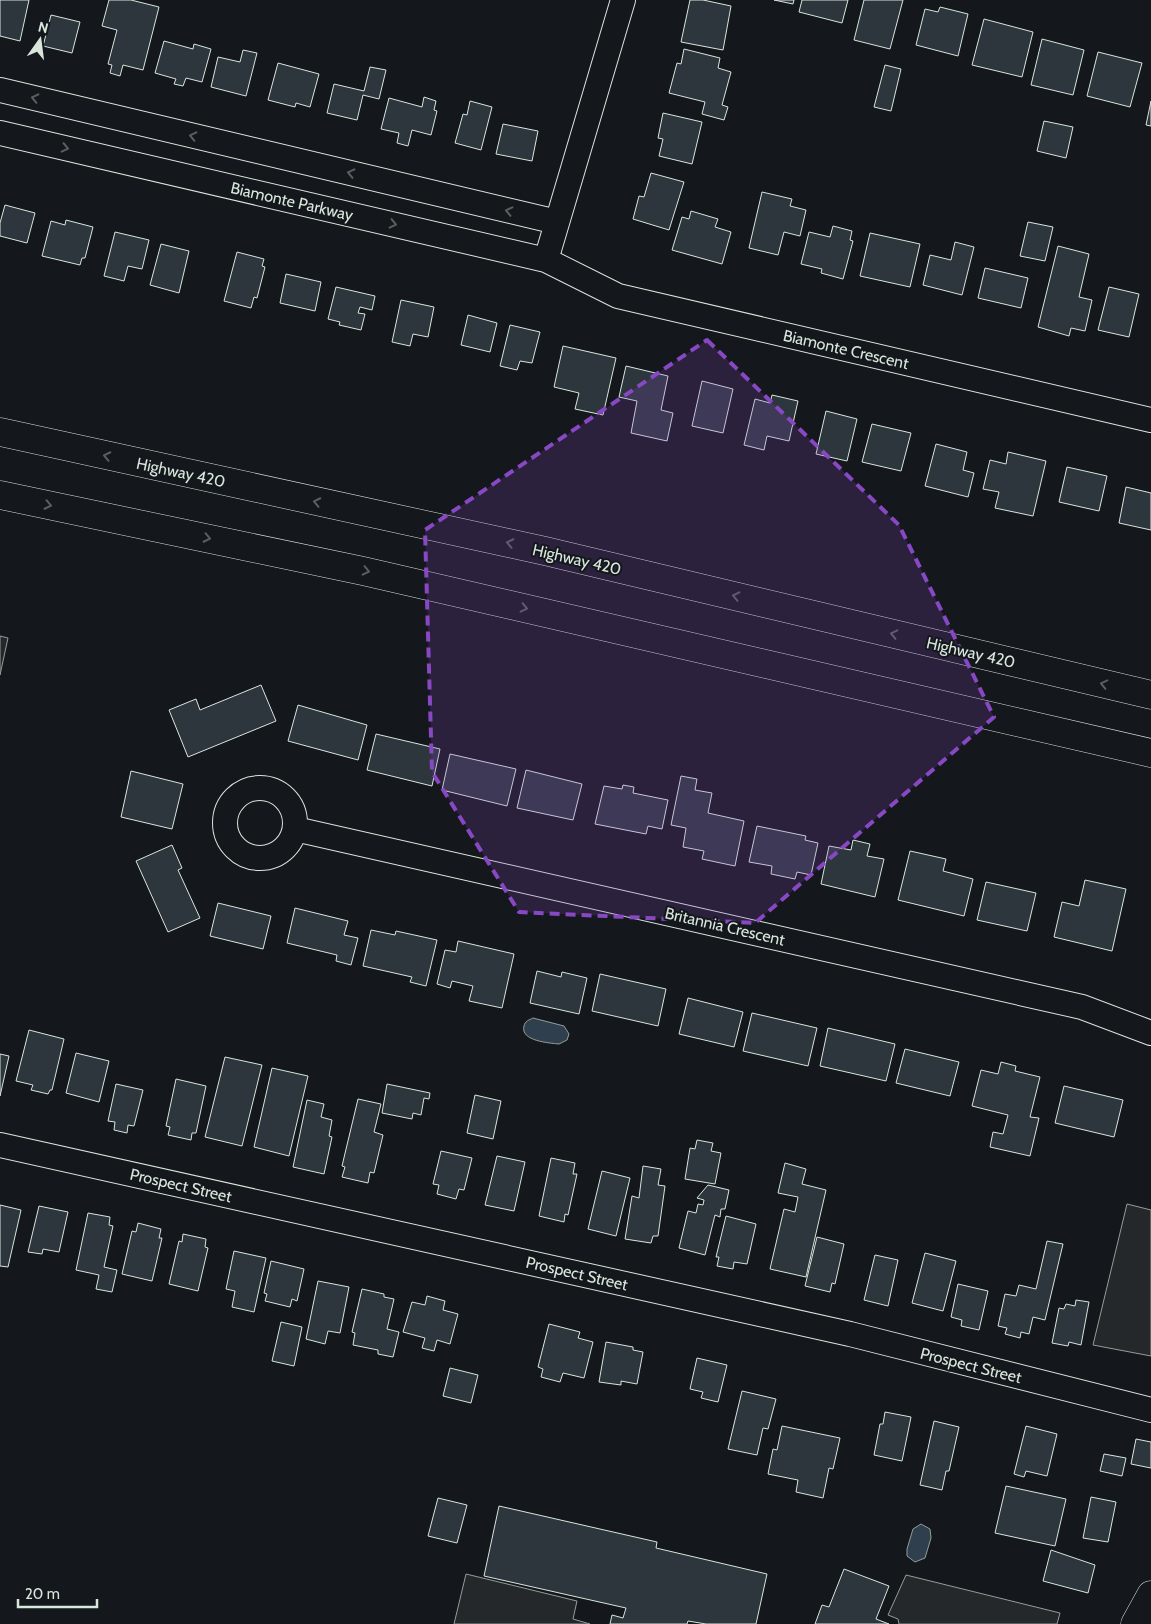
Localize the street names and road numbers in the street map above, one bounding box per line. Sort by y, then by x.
street label: Biamonte Parkway [229,178,355,225]
street label: Biamonte Crescent [781,326,911,373]
street label: Highway 420 [135,454,227,491]
street label: Highway 420 [531,540,623,579]
street label: Highway 420 [925,633,1017,672]
street label: Britannia Crescent [663,903,787,950]
street label: Prospect Street [128,1165,234,1207]
street label: Prospect Street [524,1253,630,1295]
street label: Prospect Street [918,1344,1024,1387]

